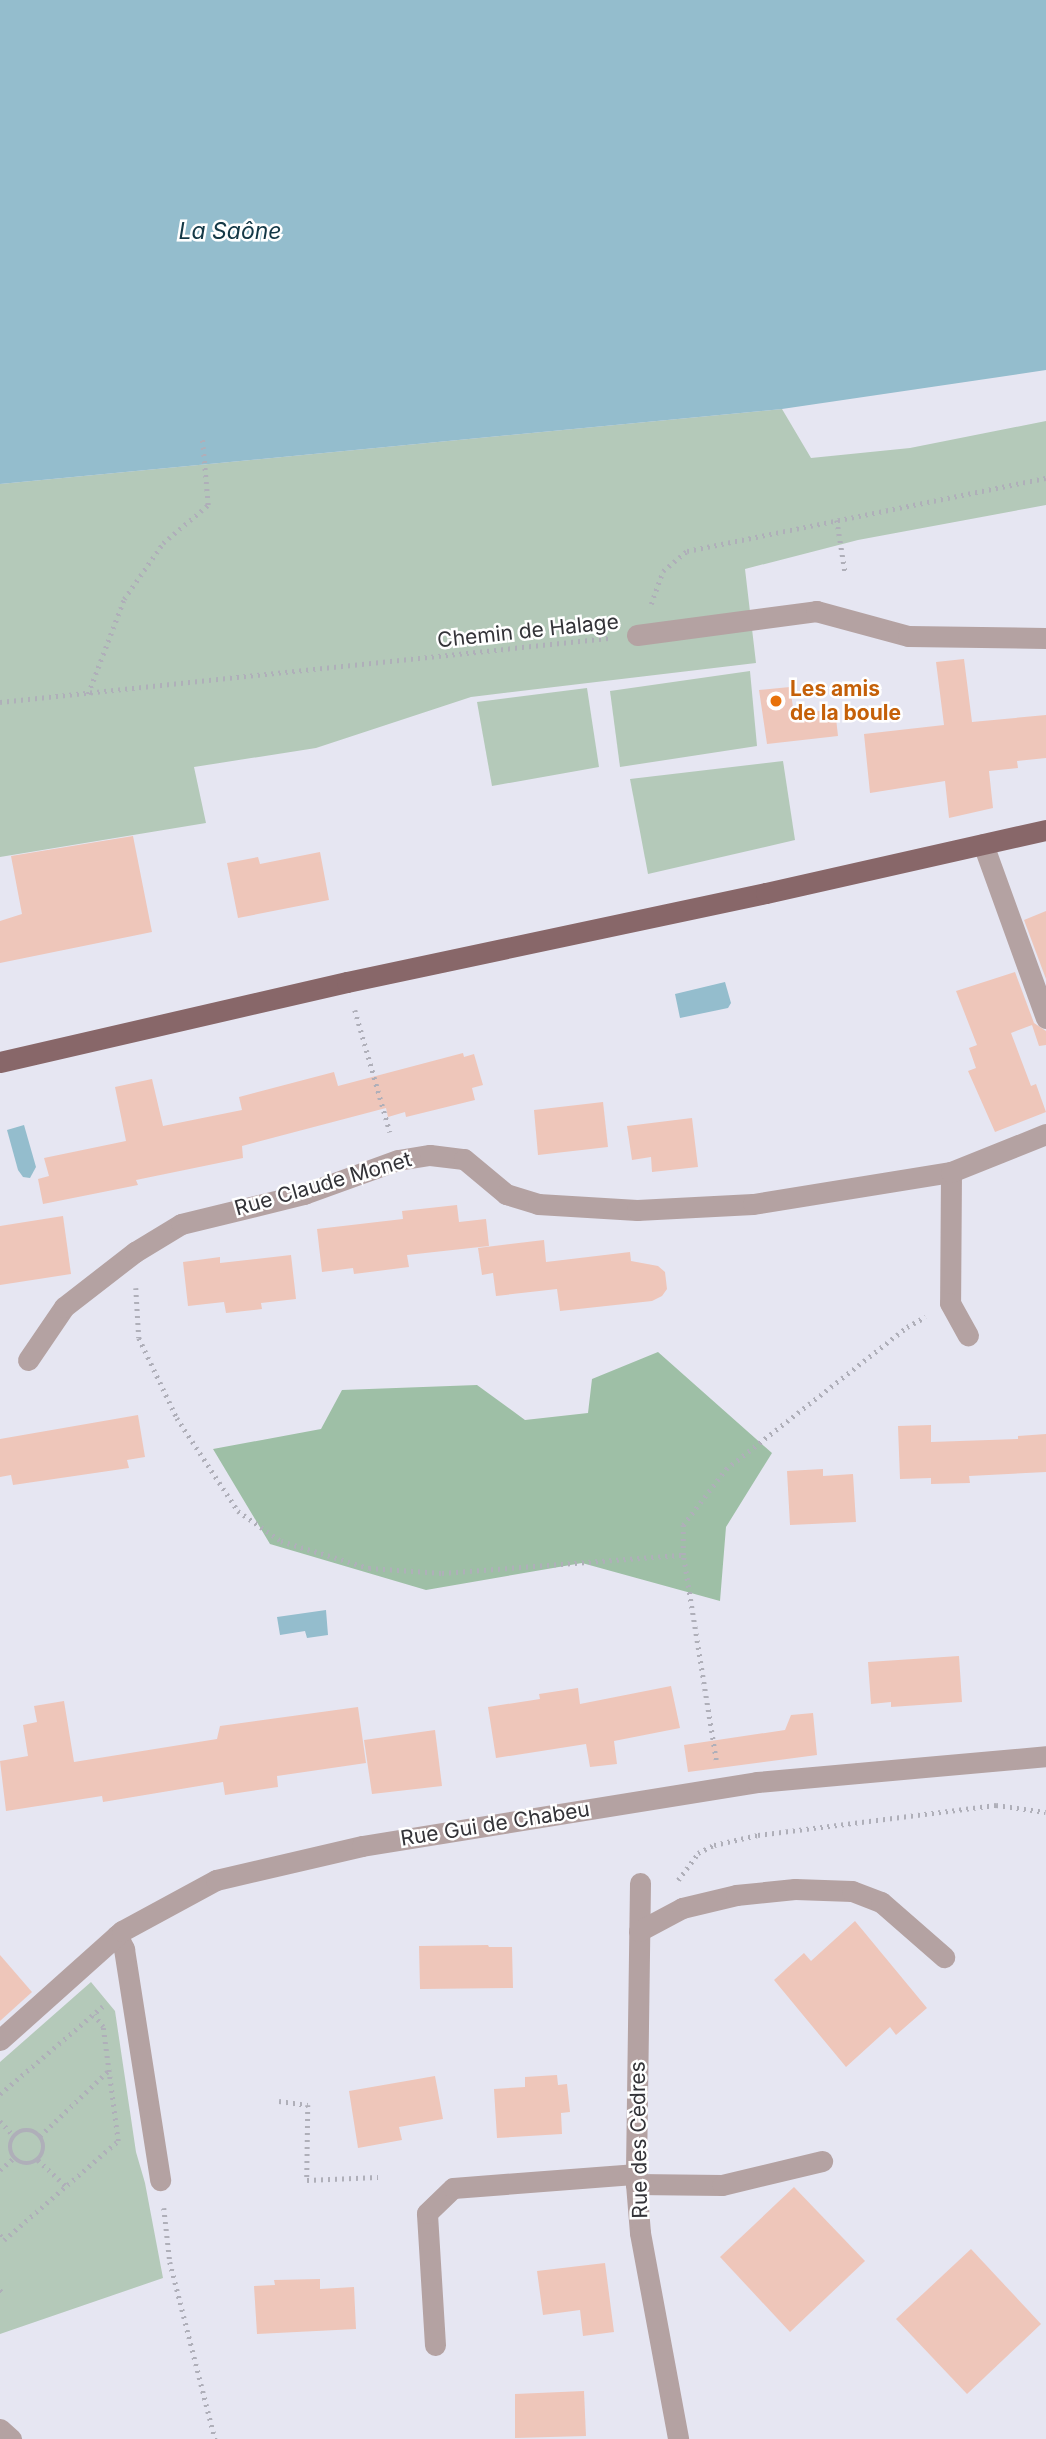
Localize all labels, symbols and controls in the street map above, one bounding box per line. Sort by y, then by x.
water label: La Saône [178,217,282,245]
street label: Chemin de Halage [436,609,620,653]
place label: Les amis de la boule [790,676,901,726]
marker: Les amis de la boule [768,693,784,709]
street label: Rue Claude Monet [232,1147,414,1221]
street label: Rue Gui de Chabeu [399,1797,591,1851]
street label: Rue des Cèdres [625,2061,653,2219]

